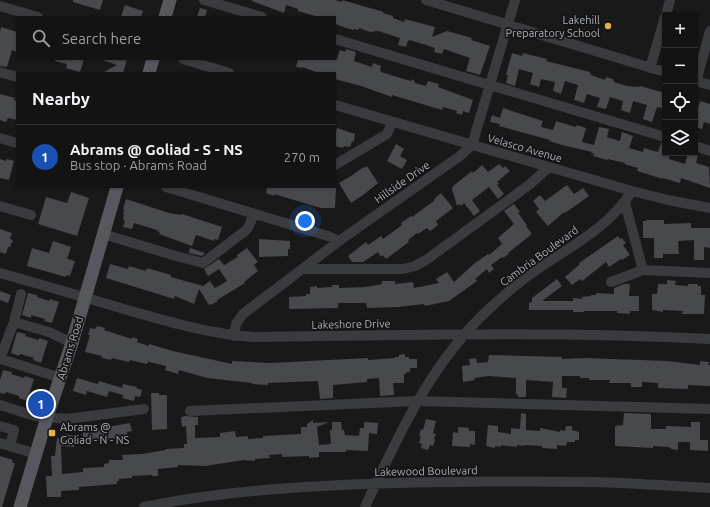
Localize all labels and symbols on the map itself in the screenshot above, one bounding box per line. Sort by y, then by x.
place label: Lakehill Preparatory School [505,14,600,39]
marker: Lakehill Preparatory School [603,21,613,31]
street label: Velasco Avenue [486,132,564,164]
street label: Hillside Drive [372,159,432,205]
your location [295,211,315,231]
street label: Cambria Boulevard [498,224,580,288]
street label: Abrams Road [55,315,85,381]
street label: Lakeshore Drive [311,317,391,331]
pin: 1 [28,389,54,419]
place label: Abrams @ Goliad - N - NS [60,421,130,446]
marker: Abrams @ Goliad - N - NS [47,428,57,438]
street label: Lakewood Boulevard [374,464,478,478]

